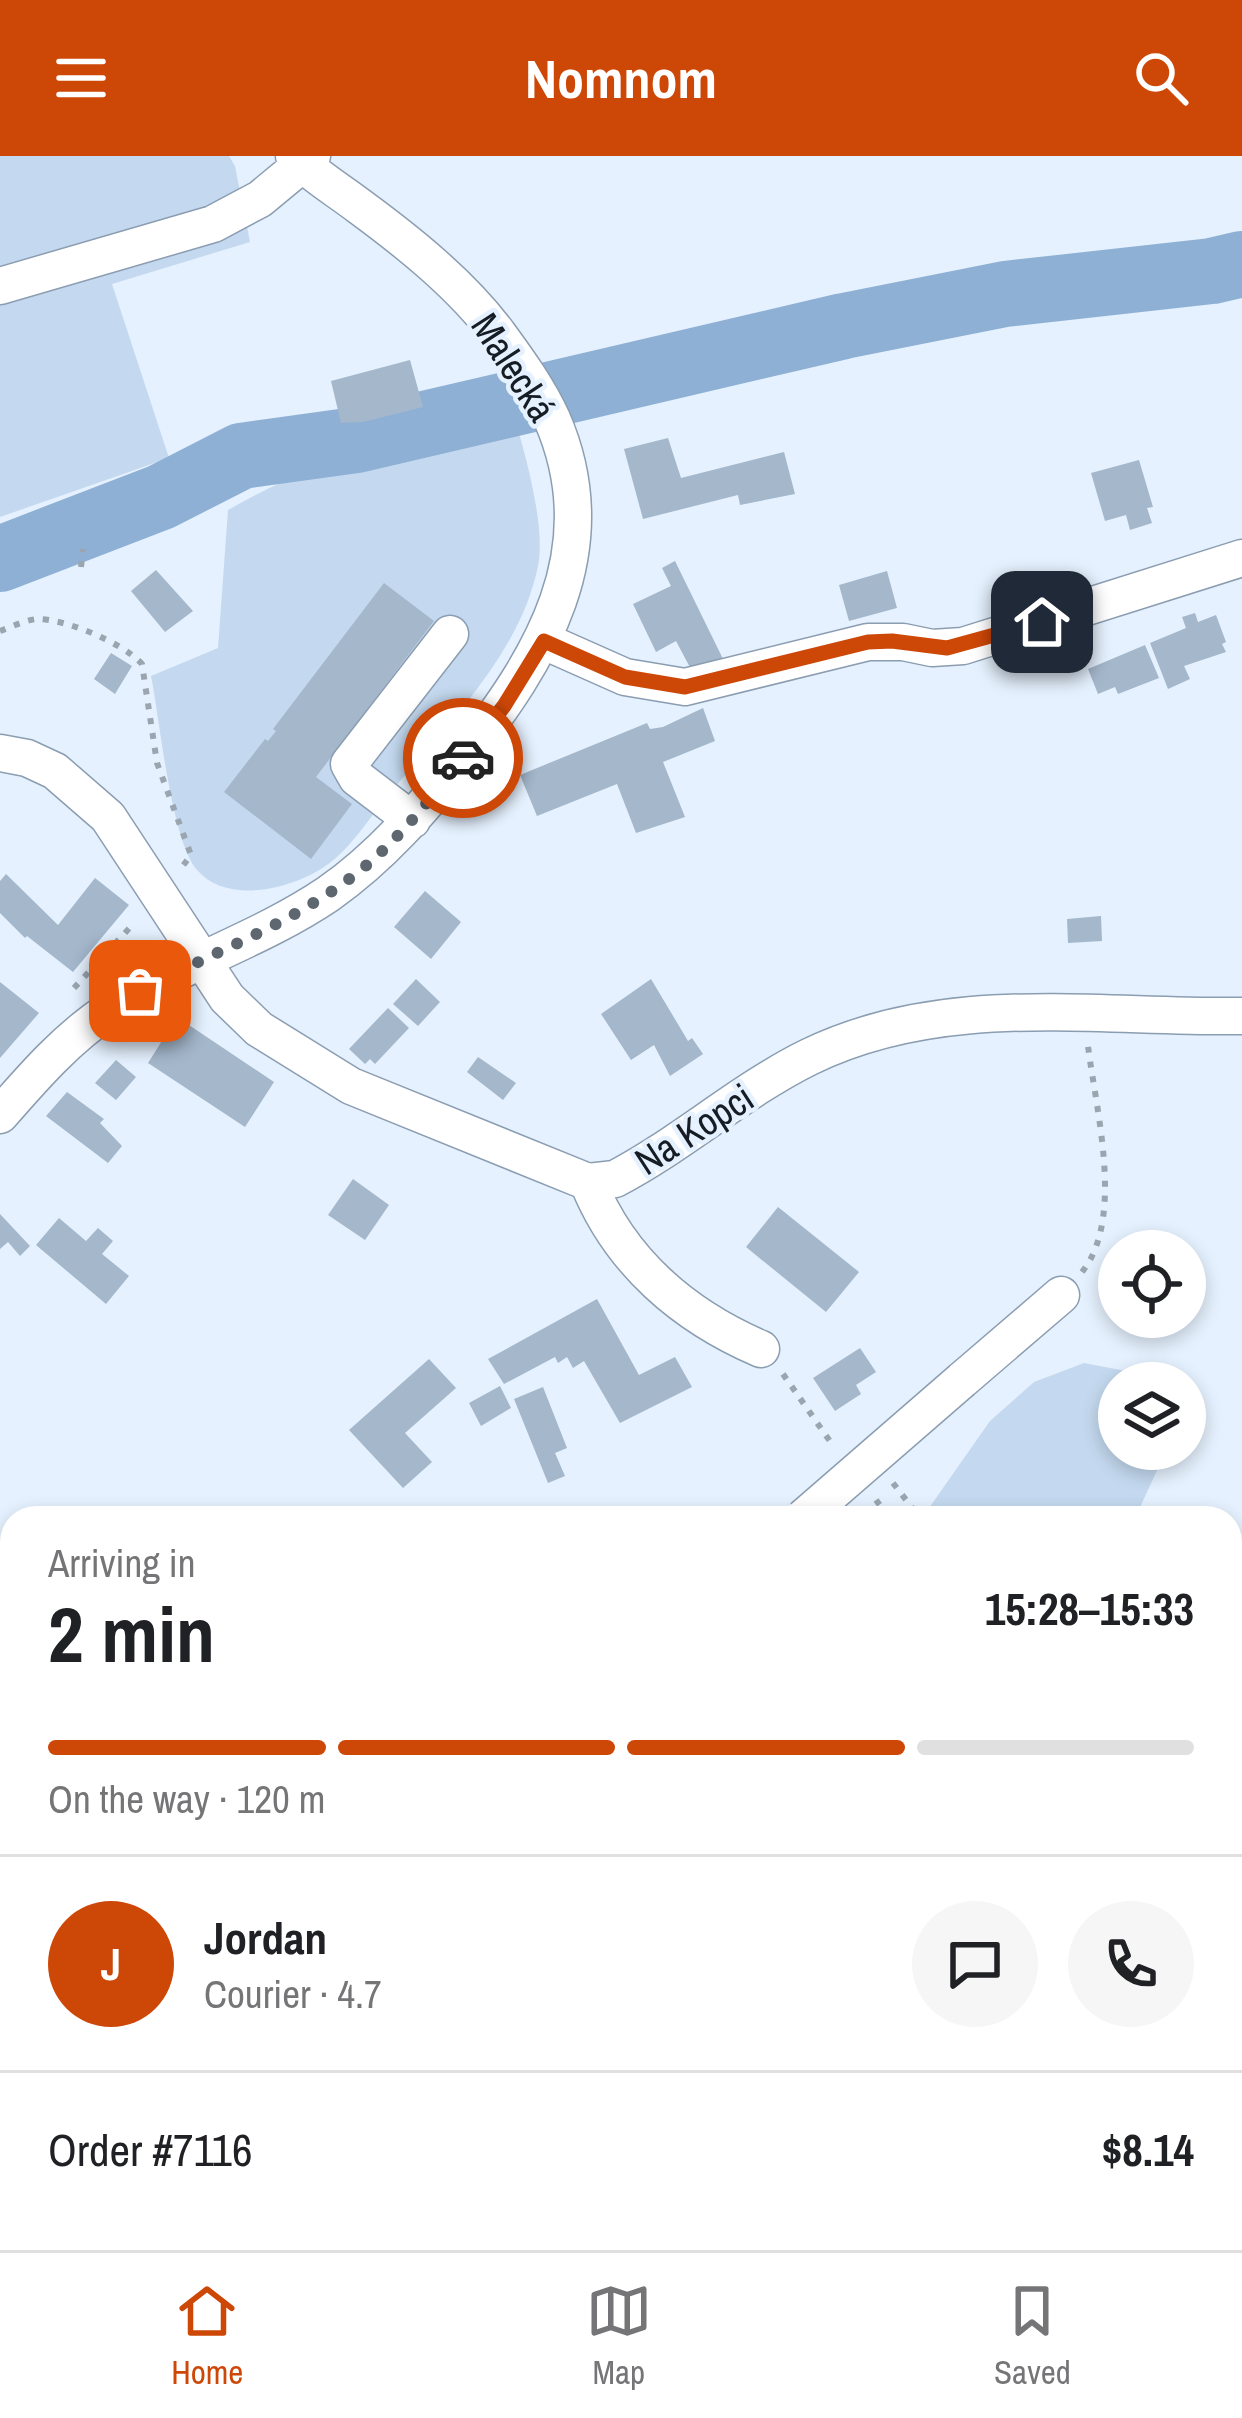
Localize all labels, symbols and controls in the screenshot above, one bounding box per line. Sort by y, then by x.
text: Nomnom [525,42,717,115]
icon: menu [48,45,114,111]
icon: search [1128,45,1194,111]
street label: Malecká [460,303,568,431]
pin [991,571,1093,673]
icon: home [1009,589,1075,655]
courier [403,698,523,818]
icon: car [430,725,496,791]
pin [89,940,191,1042]
icon: bag [107,958,173,1024]
street label: Na Kopci [625,1071,763,1187]
map controls [1098,1230,1206,1470]
button: locate [1098,1230,1206,1338]
button: layers [1098,1362,1206,1470]
text: Arriving in [48,1537,196,1589]
text: 15:28–15:33 [985,1578,1194,1639]
text: 2 min [48,1581,215,1686]
text: On the way · 120 m [48,1773,325,1825]
button: chat [912,1901,1038,2027]
button: phone [1068,1901,1194,2027]
text: Jordan [204,1907,327,1968]
text: J [101,1933,121,1994]
text: Courier · 4.7 [204,1968,382,2020]
text: Order #7116 [48,2119,252,2180]
text: $8.14 [1102,2119,1194,2180]
tab: Home [171,2278,243,2394]
tab: Map [586,2278,652,2394]
tab: Saved [994,2278,1071,2394]

